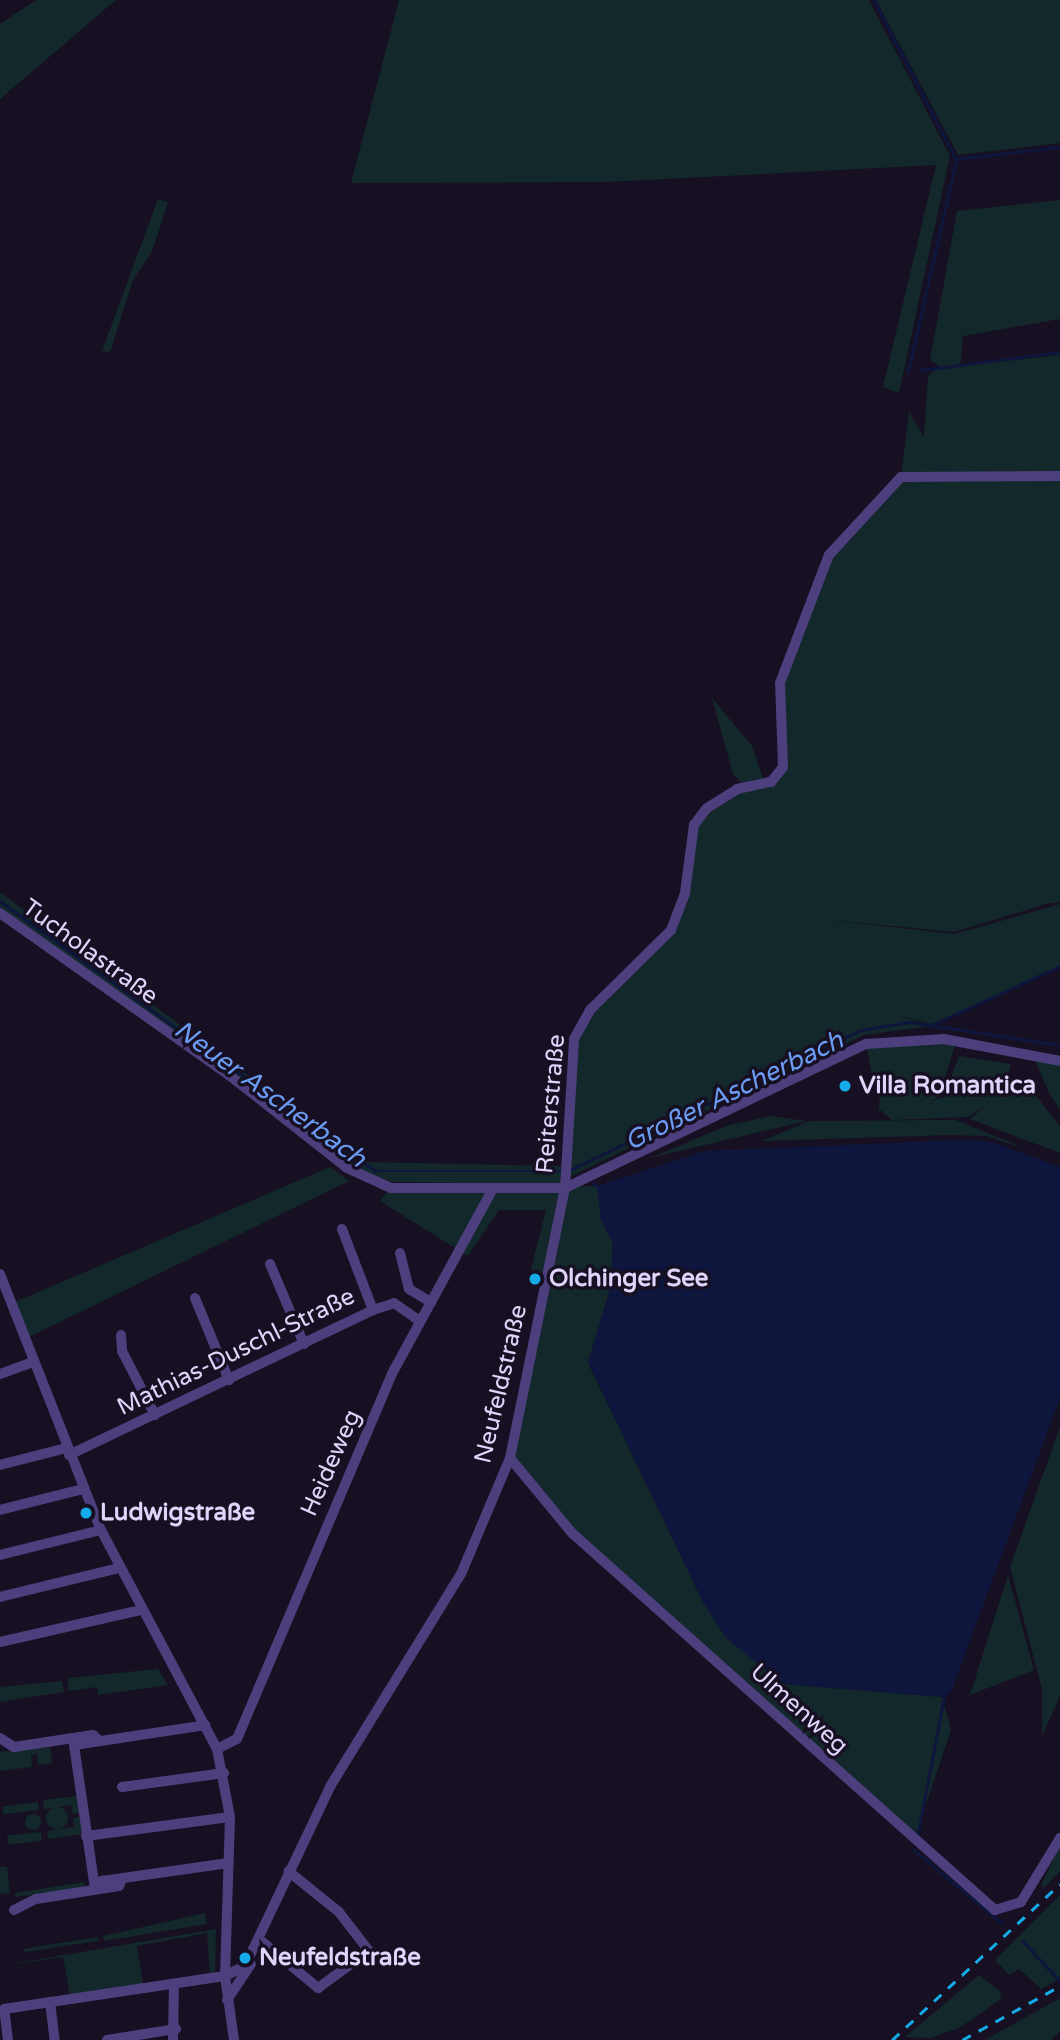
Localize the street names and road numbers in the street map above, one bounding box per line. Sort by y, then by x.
street label: Tucholastraße [17,893,163,1011]
street label: Reiterstraße [531,1033,571,1175]
street label: Mathias-Duschl-Straße [113,1282,359,1422]
street label: Neufeldstraße [469,1302,533,1466]
street label: Heideweg [295,1405,367,1521]
street label: Ulmenweg [744,1658,854,1760]

